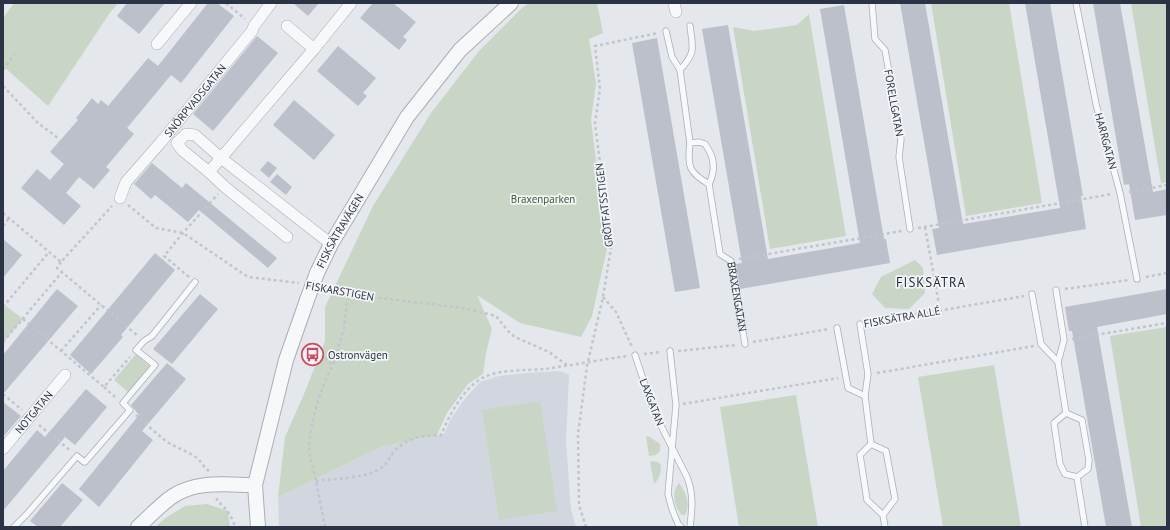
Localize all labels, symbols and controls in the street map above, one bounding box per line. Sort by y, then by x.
street label: SNÖRPVADSGATAN [161,61,229,140]
street label: FORELLGATAN [881,68,907,138]
street label: HARRGATAN [1092,111,1120,171]
street label: GRÖTFATSSTIGEN [592,162,616,248]
street label: FISKSÄTRAVÄGEN [313,191,367,270]
park label: Braxenparken [511,192,575,206]
street label: BRAXENGATAN [724,261,750,333]
district label: FISKSÄTRA [896,274,966,291]
street label: FISKARSTIGEN [305,278,375,304]
street label: FISKSÄTRA ALLÉ [863,303,942,331]
bus stop icon: Ostronvägen [299,342,325,368]
place label: Ostronvägen [328,348,388,362]
street label: LAXGATAN [637,376,667,428]
street label: NOTGATAN [12,388,56,436]

